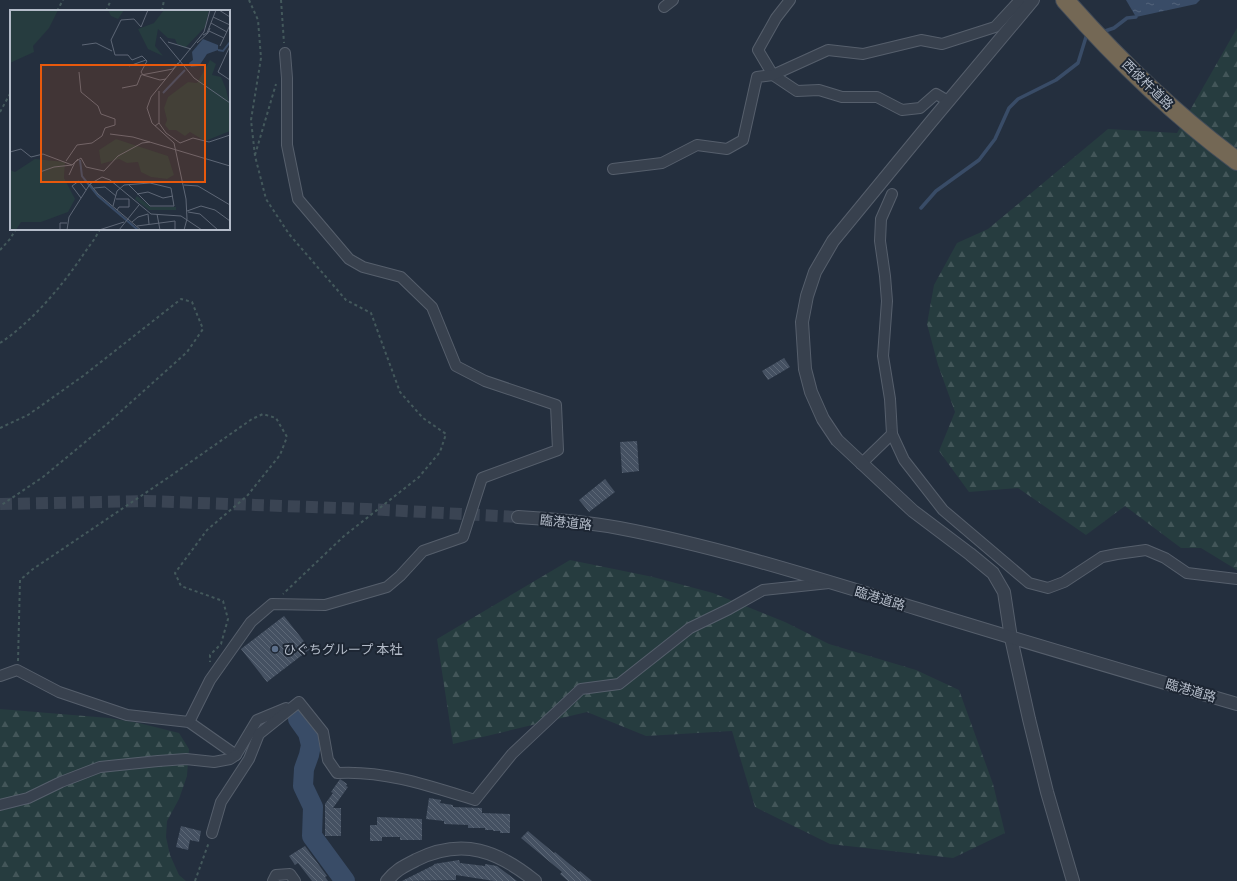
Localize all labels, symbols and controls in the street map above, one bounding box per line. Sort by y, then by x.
inset map [10,10,230,230]
street label: 西彼杵道路 [1119,56,1176,112]
street label: 臨港道路 [539,512,593,533]
street label: 臨港道路 [853,584,907,613]
place label: ひぐちグループ 本社 [283,642,402,657]
marker: ひぐちグループ 本社 [270,644,280,654]
street label: 臨港道路 [1164,676,1218,705]

